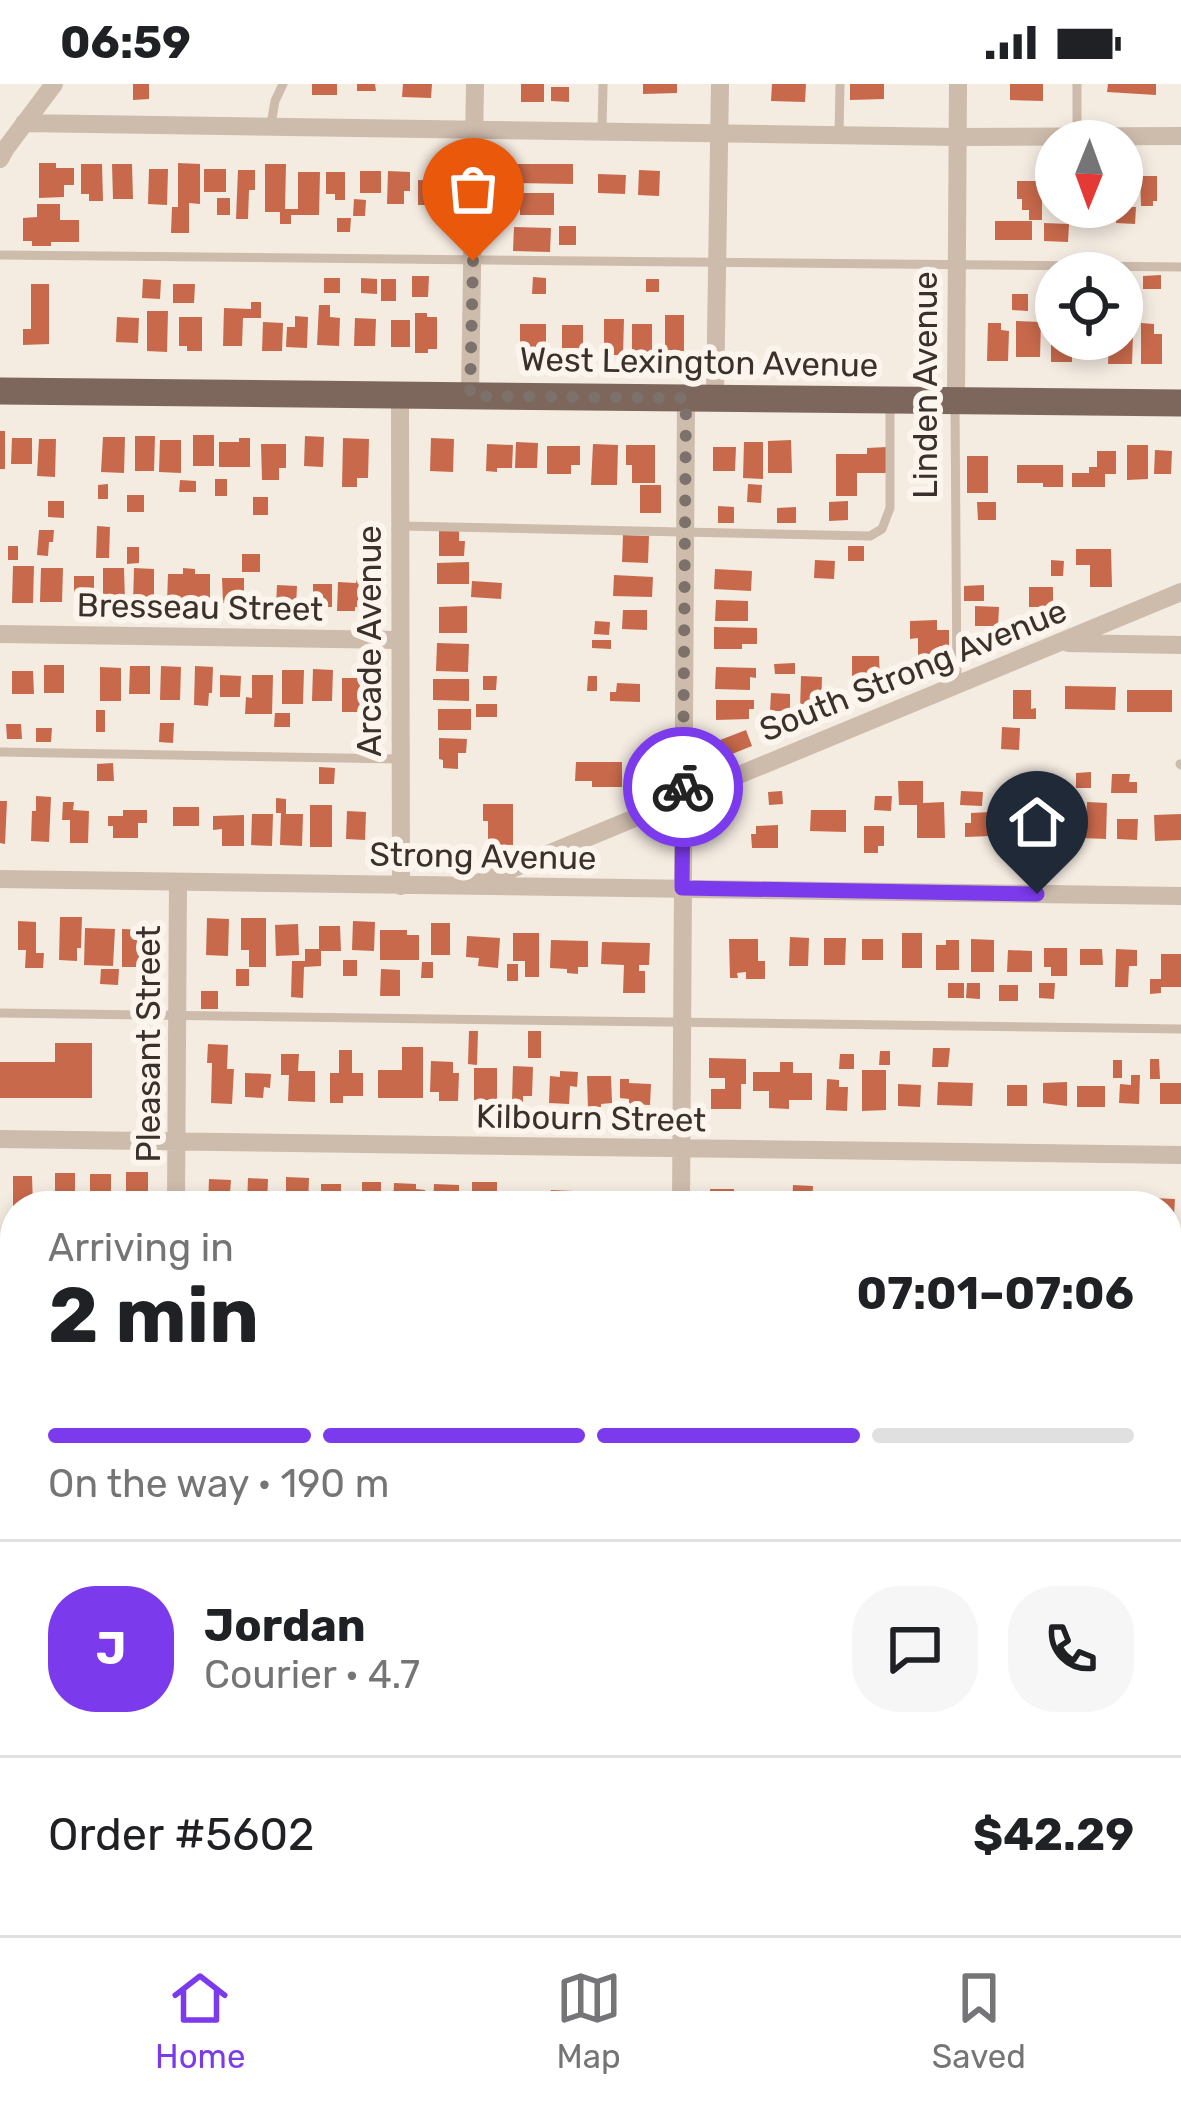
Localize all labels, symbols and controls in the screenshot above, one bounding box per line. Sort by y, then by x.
text: 06:59 [60,16,191,69]
north arrow [1035,120,1143,228]
map controls [1035,120,1143,360]
pin [422,138,524,261]
icon: bag [440,156,506,222]
button: locate [1035,252,1143,360]
street label: Linden Avenue [906,271,945,499]
street label: West Lexington Avenue [519,339,879,385]
street label: Arcade Avenue [350,525,389,757]
street label: Bresseau Street [76,585,324,629]
street label: South Strong Avenue [754,591,1072,749]
courier [623,727,743,847]
icon: bike [650,754,716,820]
pin [986,771,1088,894]
icon: home [1004,789,1070,855]
street label: Strong Avenue [369,835,597,877]
street label: Pleasant Street [129,925,168,1163]
street label: Kilbourn Street [476,1096,707,1140]
text: Arriving in [48,1225,234,1271]
text: 07:01–07:06 [857,1267,1134,1320]
text: 2 min [48,1269,259,1362]
text: On the way · 190 m [48,1461,389,1507]
button: chat [852,1586,978,1712]
button: phone [1008,1586,1134,1712]
text: Jordan [204,1599,366,1652]
text: J [96,1622,126,1675]
text: Courier · 4.7 [204,1652,420,1698]
text: Order #5602 [48,1808,314,1861]
text: $42.29 [973,1808,1134,1861]
tab: Home [155,1965,245,2076]
tab: Map [556,1965,622,2076]
tab: Saved [932,1965,1026,2076]

